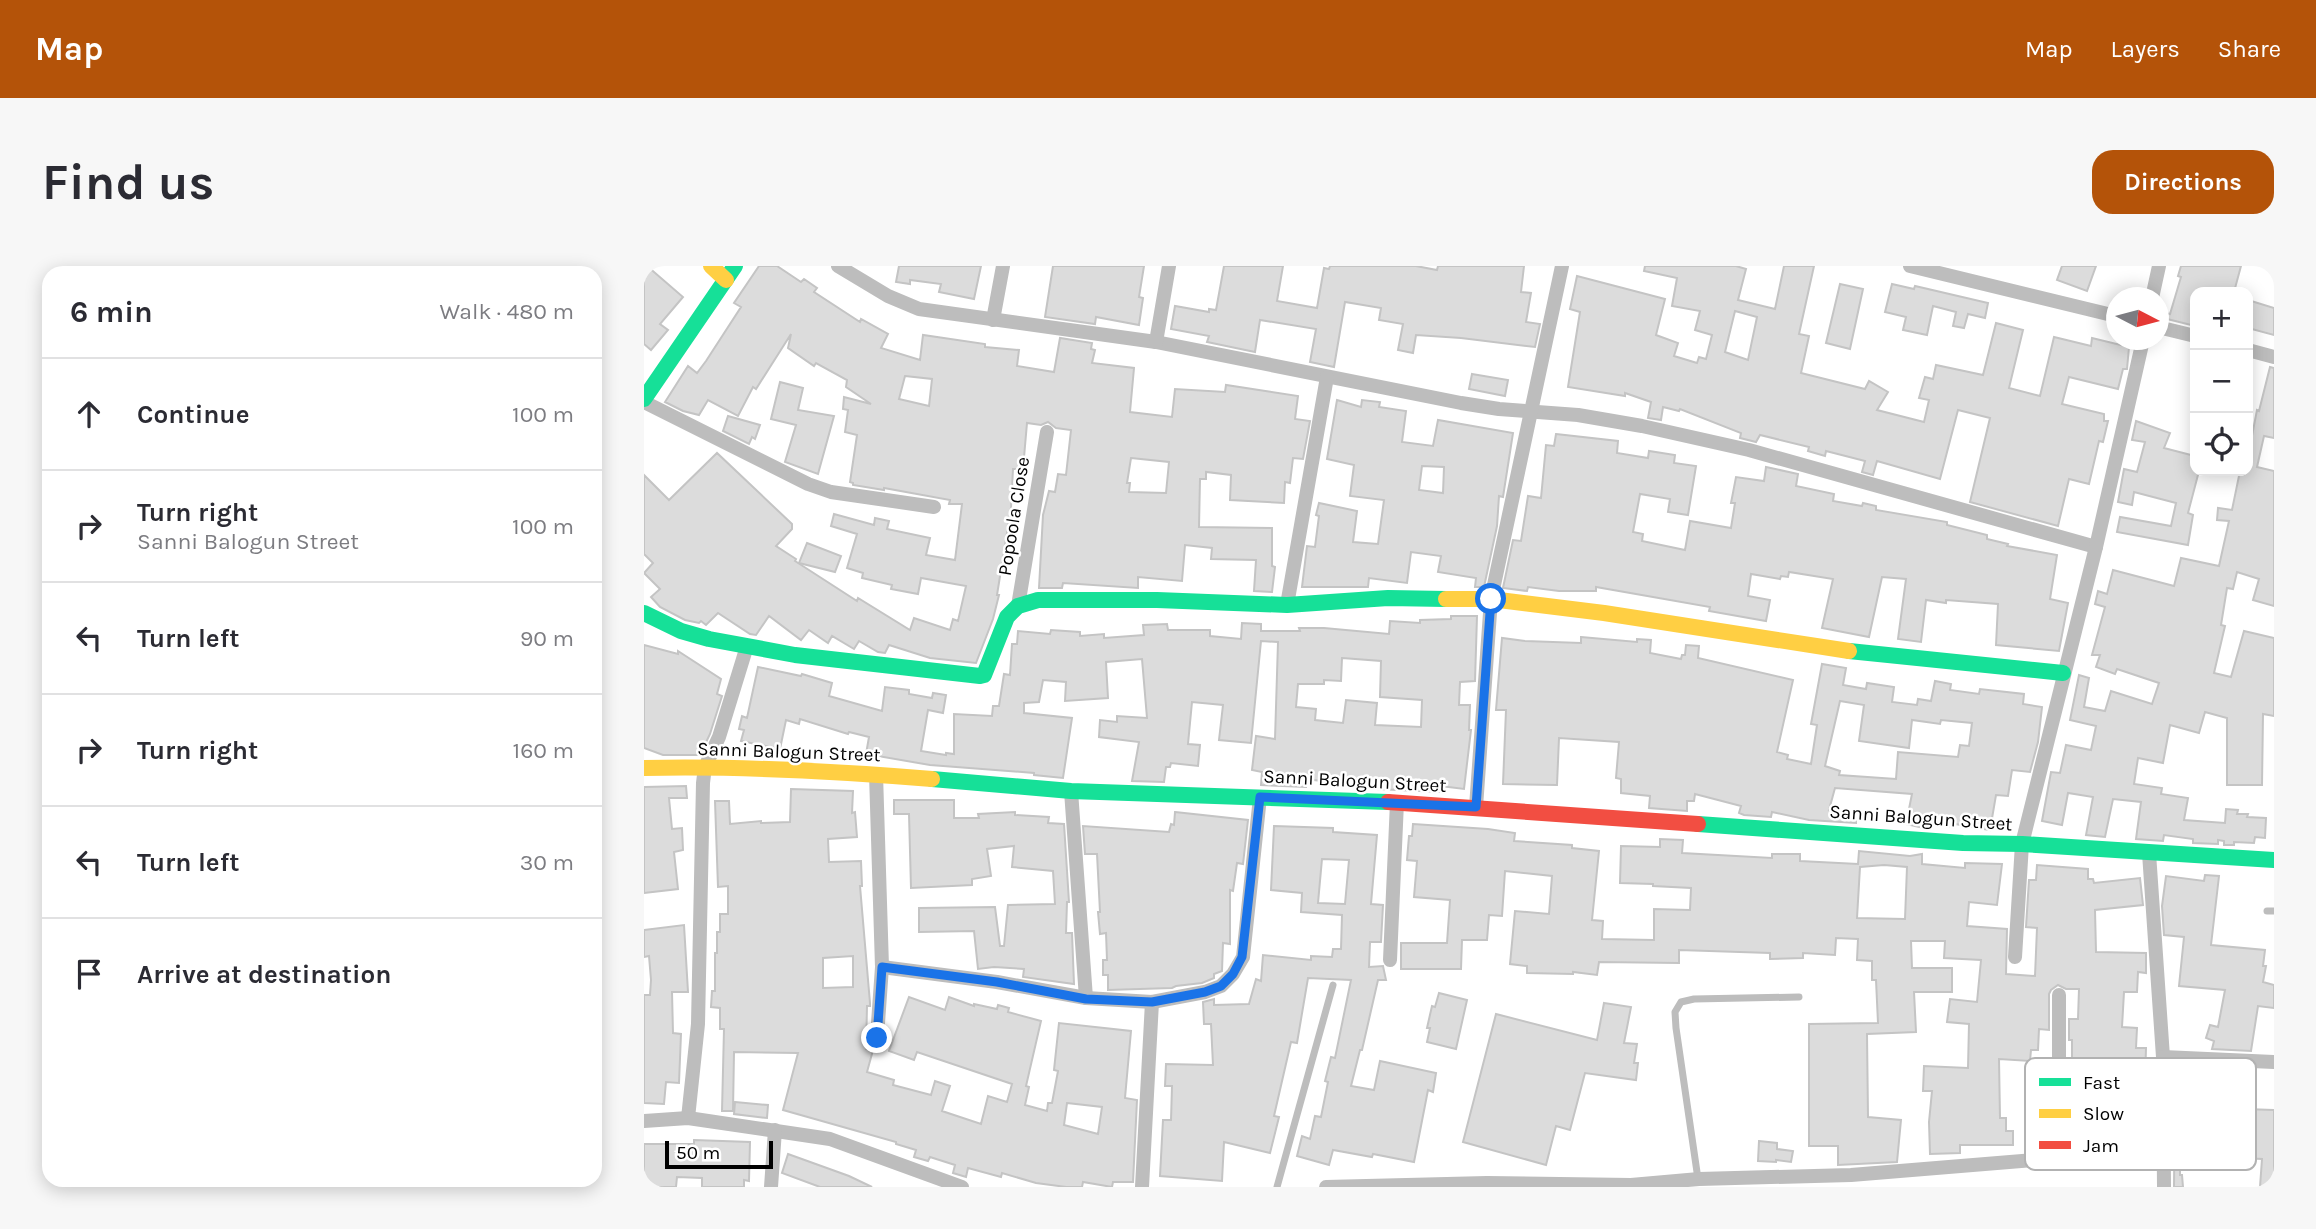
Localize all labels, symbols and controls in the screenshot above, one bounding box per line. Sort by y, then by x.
text: Map [35,30,103,68]
text: Map [2025,35,2073,63]
text: Layers [2111,35,2180,63]
text: Share [2218,35,2281,63]
button: Directions [2092,150,2274,214]
text: Find us [42,154,214,211]
north arrow [2106,287,2169,350]
map controls [2190,287,2253,476]
button: + [2190,287,2253,350]
text: 6 min [70,294,153,330]
text: Walk · 480 m [439,298,574,325]
button: − [2190,350,2253,413]
icon: ahead [70,395,108,433]
text: Continue [137,399,249,430]
text: 100 m [512,401,574,428]
button: locate [2190,413,2253,476]
street label: Popoola Close [994,455,1034,577]
text: Turn right [137,497,258,528]
icon: right [70,507,108,545]
text: 100 m [512,513,574,540]
text: Sanni Balogun Street [137,528,359,555]
route start [1475,583,1506,614]
icon: left [70,619,108,657]
text: Turn left [137,623,239,654]
text: 90 m [520,625,574,652]
icon: right [70,731,108,769]
text: Turn right [137,735,258,766]
text: 160 m [513,737,574,764]
street label: Sanni Balogun Street [697,738,881,766]
street label: Sanni Balogun Street [1263,765,1447,797]
street label: Sanni Balogun Street [1829,801,2013,835]
icon: left [70,843,108,881]
text: Turn left [137,847,239,878]
text: 30 m [520,849,574,876]
icon: arrive [70,955,108,993]
text: Arrive at destination [137,959,391,990]
route end [861,1022,892,1053]
legend [2025,1058,2256,1170]
text: Fast [2083,1072,2120,1094]
text: Slow [2083,1103,2124,1125]
text: Jam [2083,1135,2119,1157]
scale bar [665,1138,774,1170]
text: 50 m [676,1142,720,1164]

